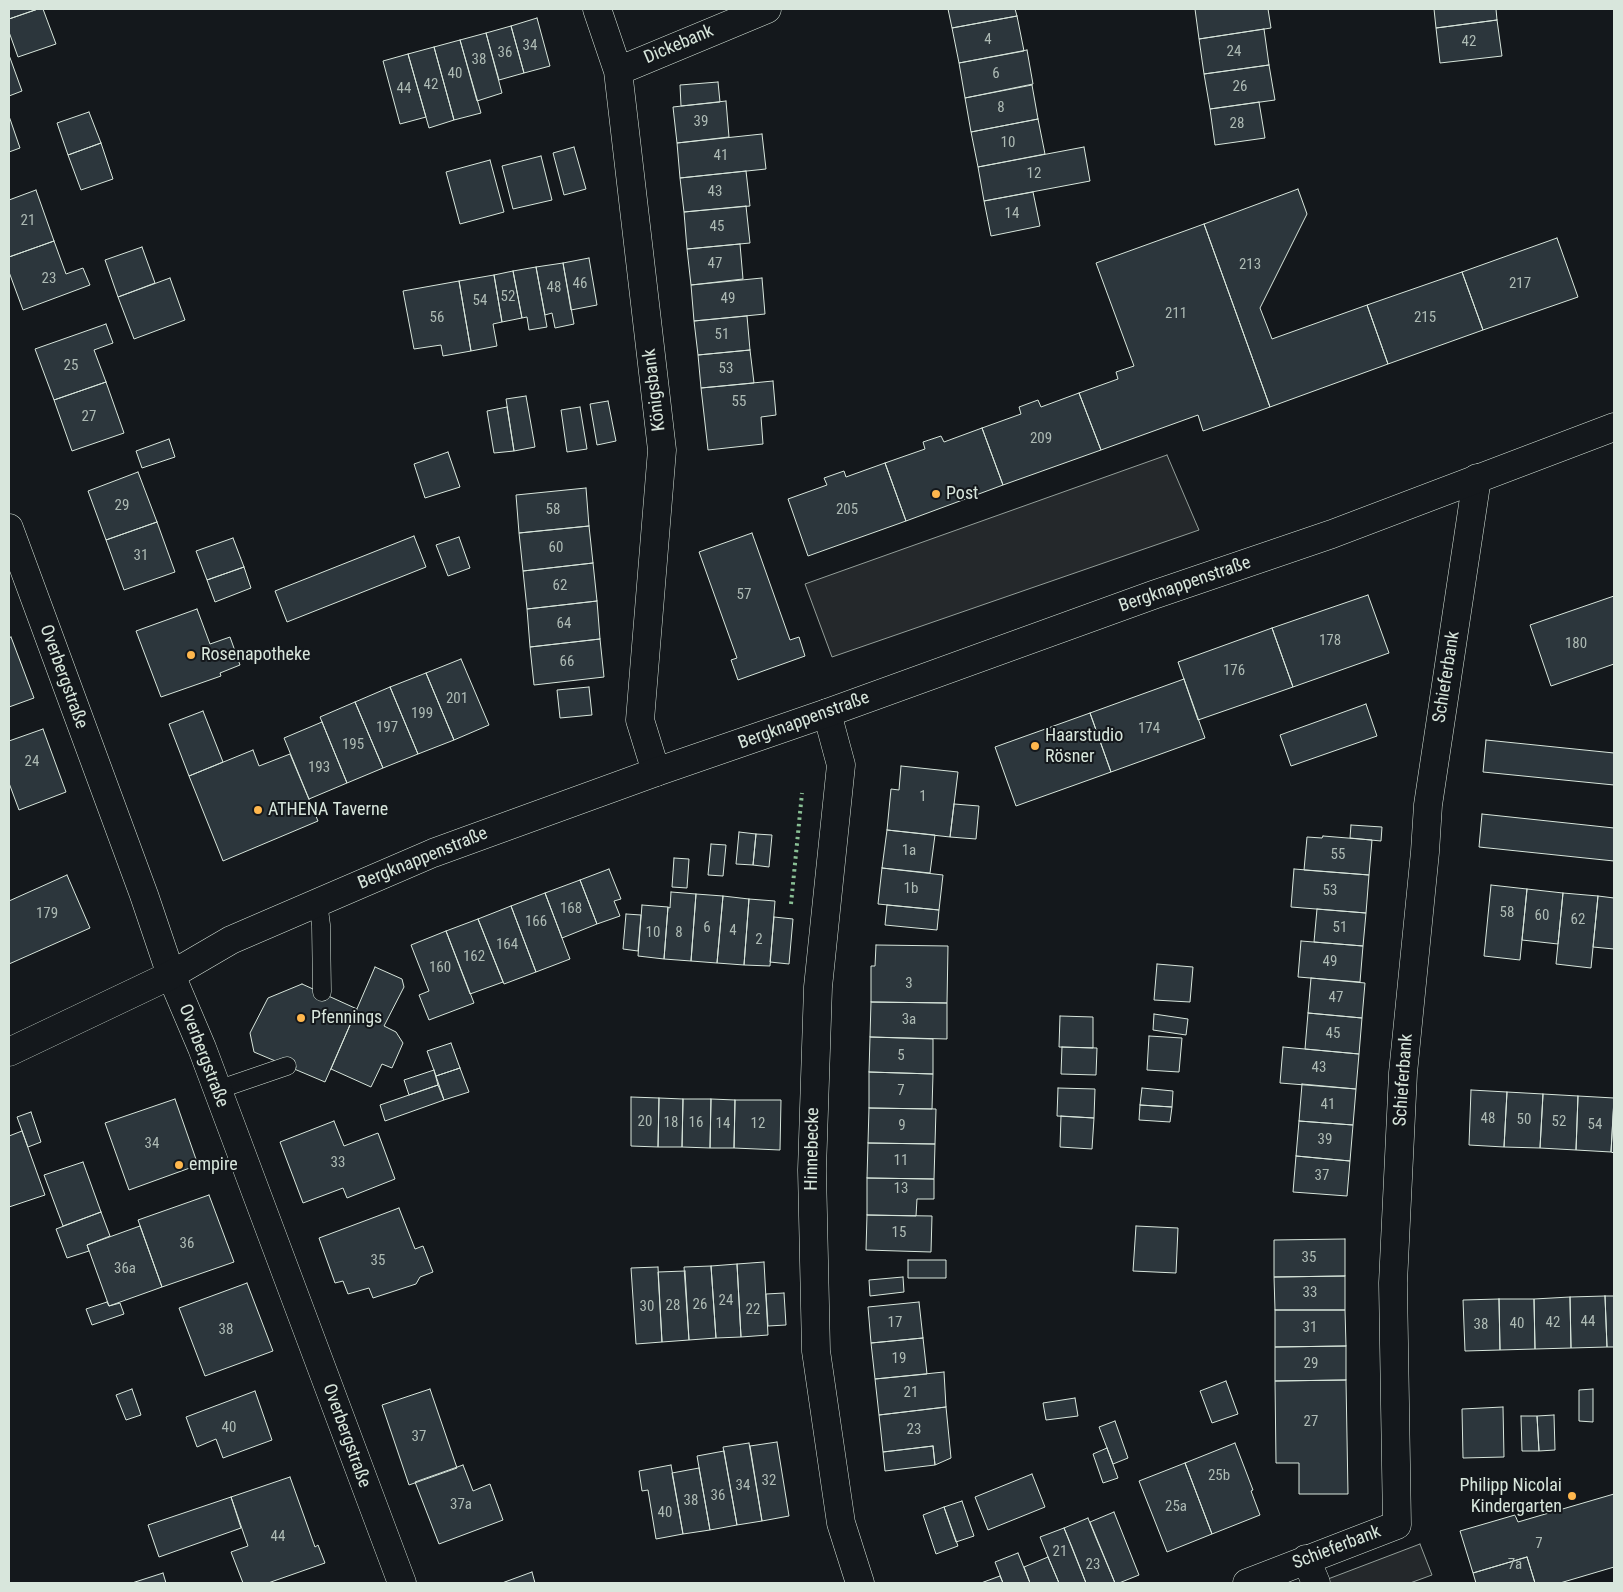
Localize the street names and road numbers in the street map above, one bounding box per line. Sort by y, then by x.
street label: Dickebank [641,21,717,69]
street label: Königsbank [639,348,671,432]
street label: Bergknappenstraße [1116,552,1254,618]
street label: Overbergstraße [34,622,92,732]
street label: Schieferbank [1429,630,1465,724]
street label: Bergknappenstraße [735,687,873,755]
street label: Bergknappenstraße [355,823,491,895]
street label: Overbergstraße [173,1001,233,1111]
street label: Schieferbank [1390,1033,1418,1127]
street label: Hinnebecke [801,1107,825,1191]
street label: Overbergstraße [317,1381,375,1491]
street label: Schieferbank [1290,1521,1384,1575]

